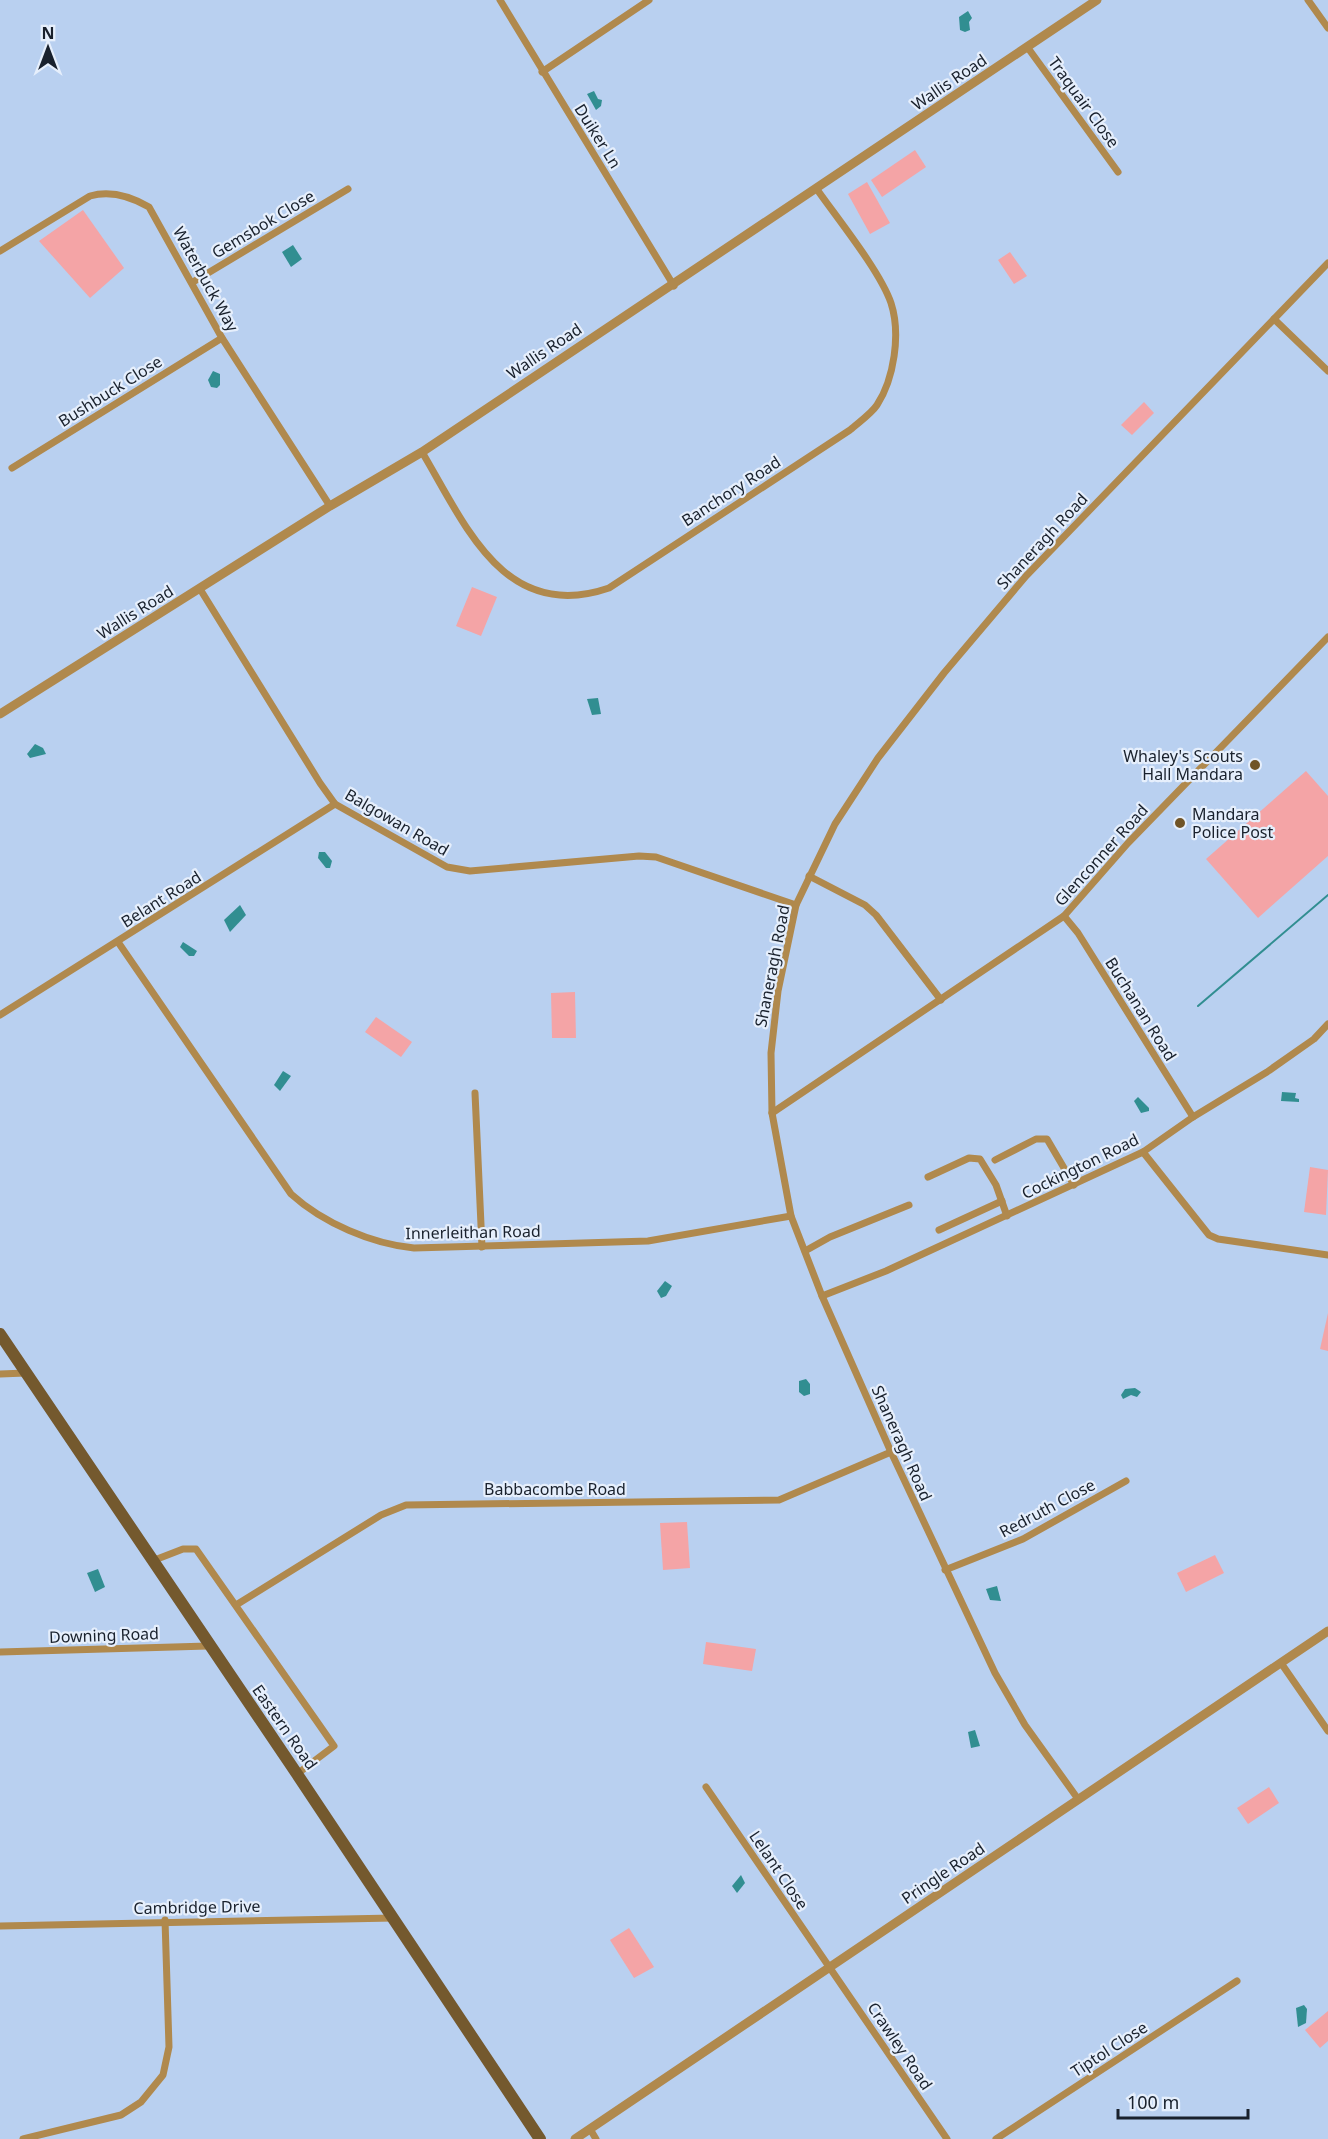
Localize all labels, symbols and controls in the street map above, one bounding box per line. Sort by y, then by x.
north arrow [18,18,78,78]
text: N [41,22,55,44]
street label: Wallis Road [907,49,991,115]
street label: Traquair Close [1043,52,1125,152]
street label: Duiker Ln [570,100,626,172]
street label: Gemsbok Close [208,185,318,263]
street label: Waterbuck Way [168,223,244,336]
street label: Wallis Road [502,318,586,384]
street label: Bushbuck Close [54,350,166,432]
street label: Banchory Road [677,451,785,531]
street label: Shaneragh Road [992,488,1092,594]
street label: Wallis Road [93,580,177,644]
place label: Whaley's Scouts Hall Mandara [1123,745,1243,785]
marker: Whaley's Scouts Hall Mandara [1248,758,1262,772]
street label: Balgowan Road [341,783,453,861]
street label: Glenconner Road [1049,799,1153,911]
place label: Mandara Police Post [1192,803,1274,843]
marker: Mandara Police Post [1173,816,1187,830]
street label: Belant Road [117,866,205,932]
street label: Shaneragh Road [749,903,795,1029]
street label: Buchanan Road [1100,953,1182,1065]
street label: Cockington Road [1018,1128,1142,1204]
street label: Innerleithan Road [405,1220,541,1244]
street label: Shaneragh Road [867,1382,937,1504]
street label: Redruth Close [995,1473,1099,1543]
street label: Babbacombe Road [484,1478,626,1500]
street label: Downing Road [49,1622,159,1648]
street label: Eastern Road [247,1680,323,1774]
street label: Lelant Close [744,1826,814,1914]
street label: Pringle Road [897,1837,989,1909]
street label: Cambridge Drive [133,1895,261,1919]
street label: Crawley Road [862,1998,938,2094]
street label: Tiptol Close [1066,2016,1152,2082]
scale bar [1118,2082,1248,2120]
text: 100 m [1127,2090,1179,2114]

